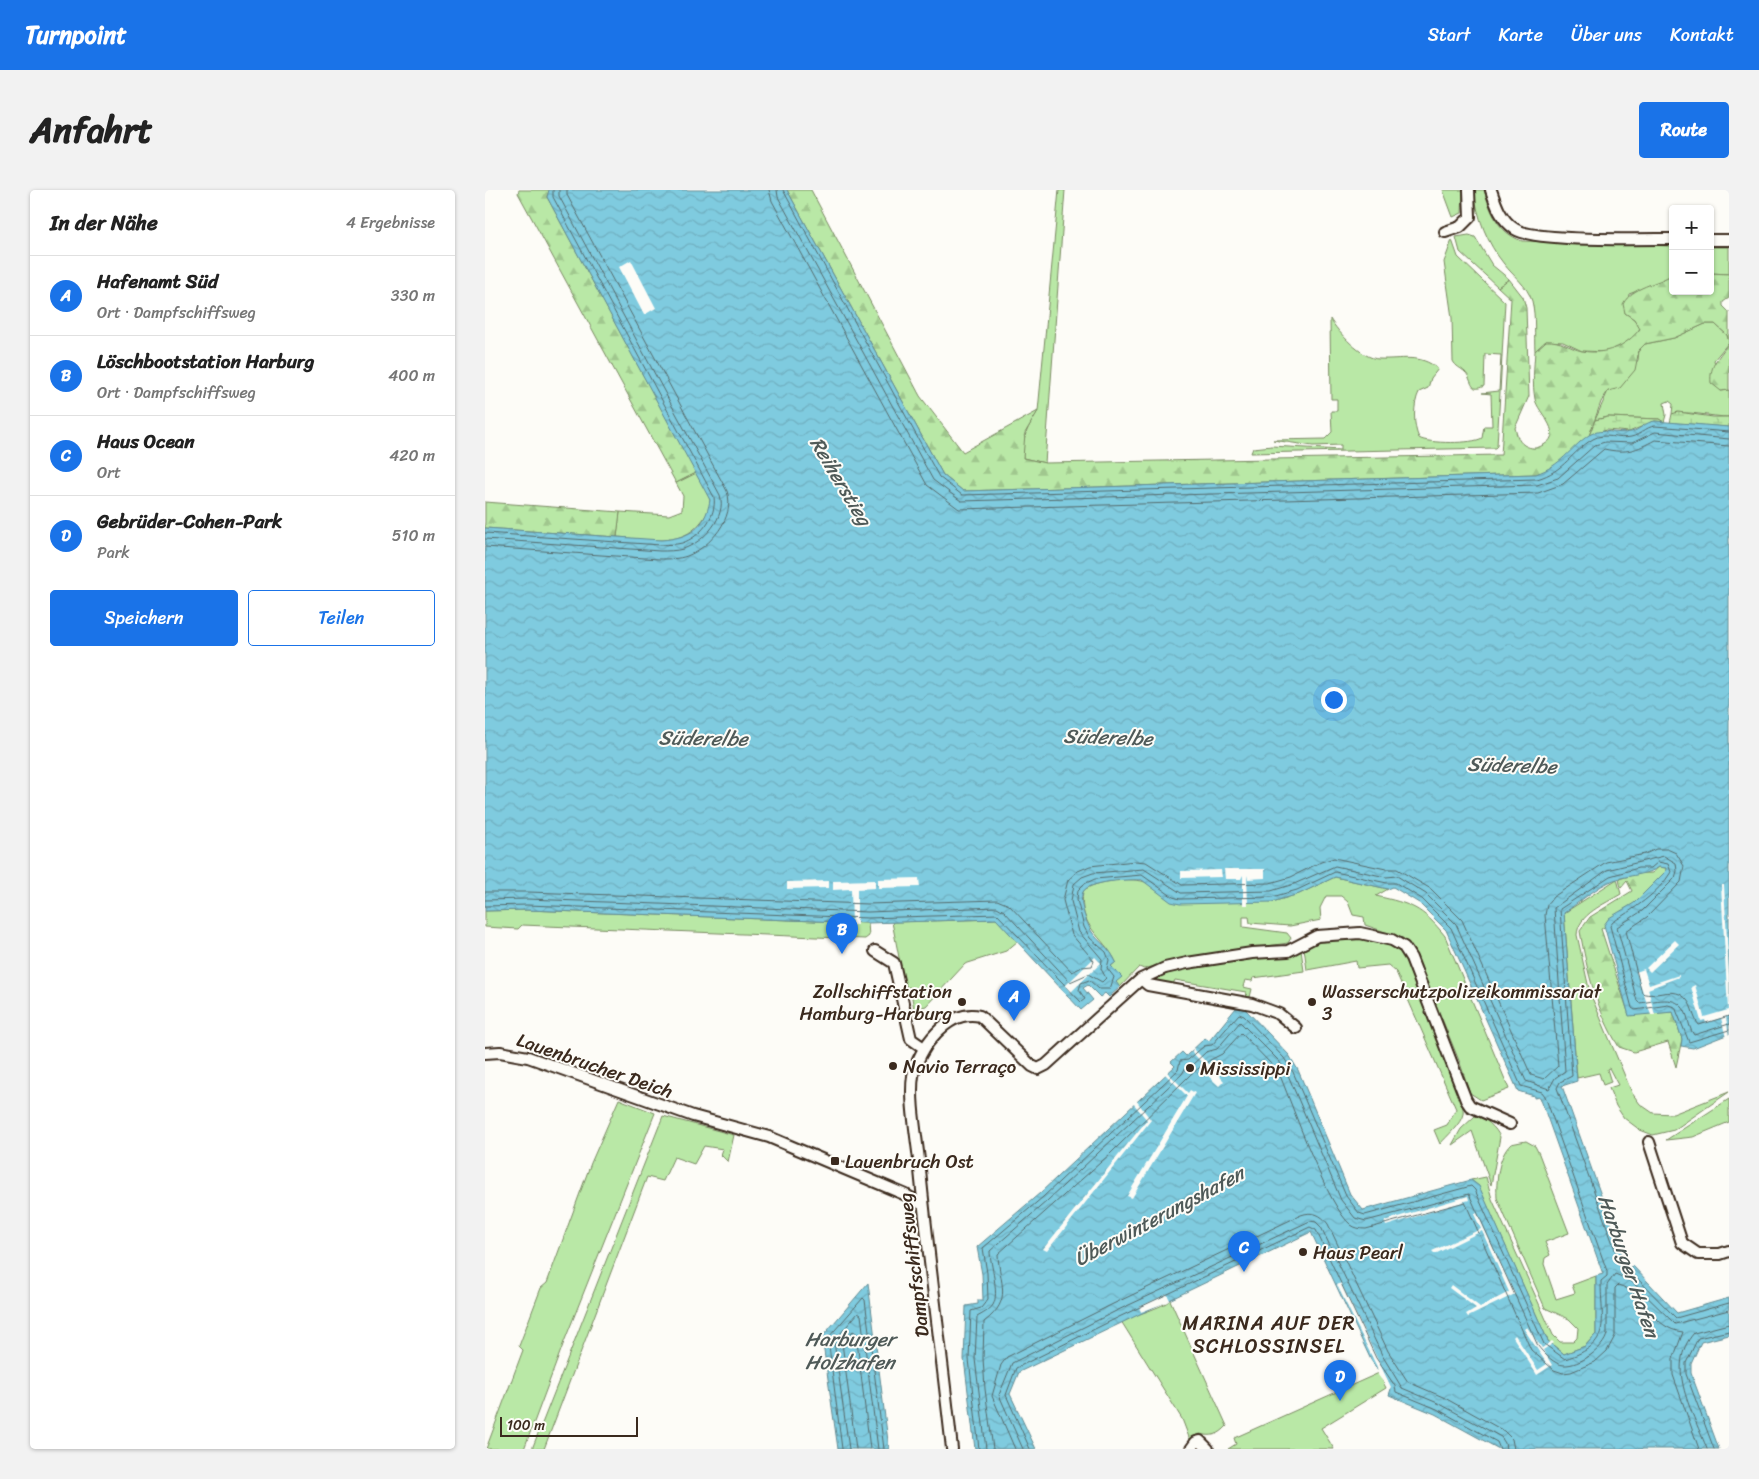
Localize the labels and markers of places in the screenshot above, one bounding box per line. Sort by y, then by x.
pin: B [826,913,858,954]
place label: Zollschiffstation Hamburg-Harburg [799,975,952,1030]
place label: Wasserschutzpolizeikommissariat 3 [1322,975,1602,1030]
pin: A [998,980,1030,1021]
marker: Zollschiffstation Hamburg-Harburg [956,996,968,1008]
marker: Wasserschutzpolizeikommissariat 3 [1306,996,1318,1008]
place label: Navio Terraço [903,1050,1016,1083]
place label: Mississippi [1200,1052,1291,1085]
marker: Navio Terraço [887,1060,899,1072]
marker: Mississippi [1184,1062,1196,1074]
place label: Lauenbruch Ost [845,1145,974,1178]
marker: Lauenbruch Ost [829,1155,841,1167]
pin: C [1228,1231,1260,1272]
place label: Haus Pearl [1313,1236,1403,1269]
marker: Haus Pearl [1297,1246,1309,1258]
pin: D [1324,1360,1356,1401]

